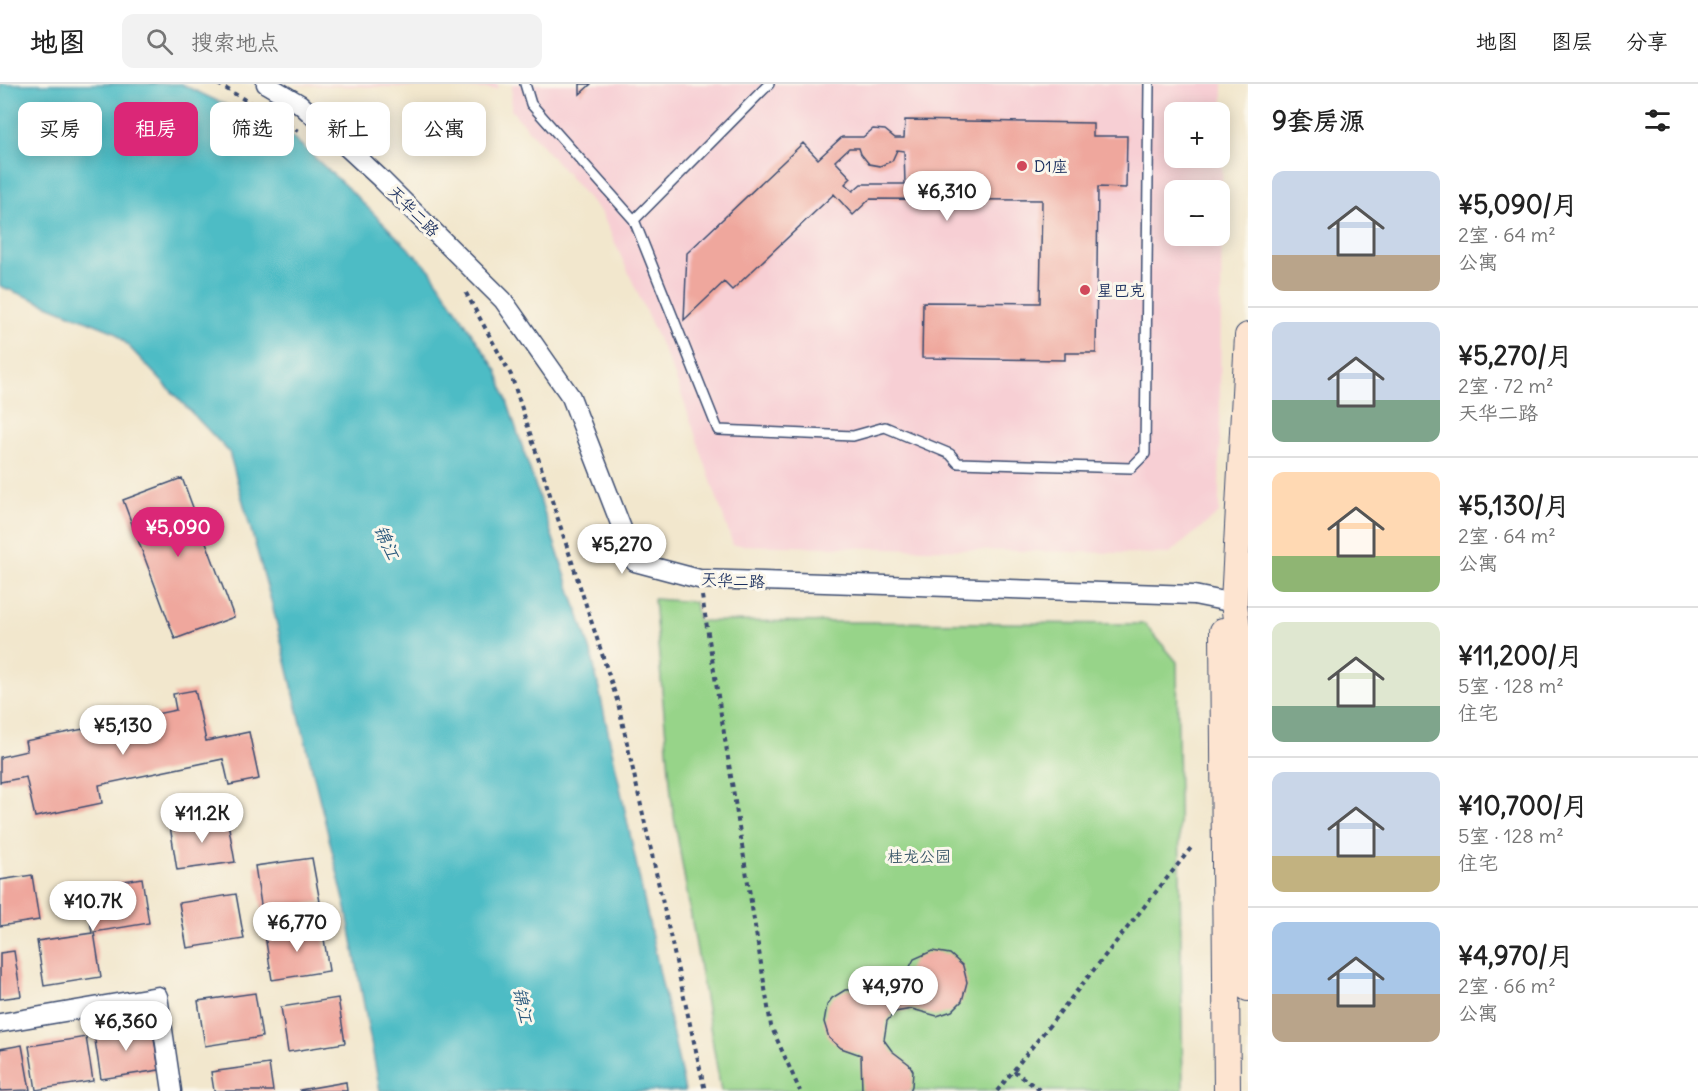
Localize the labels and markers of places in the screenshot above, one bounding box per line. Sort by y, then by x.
place label: D1座 [1034,156,1068,176]
marker: D1座 [1015,159,1029,173]
pin: ¥6,310 [898,171,996,222]
place label: 星巴克 [1097,280,1145,300]
marker: 星巴克 [1078,283,1092,297]
pin: ¥5,090 [129,507,227,558]
pin: ¥5,270 [573,524,671,575]
pin: ¥5,130 [74,705,172,756]
pin: ¥11.2K [153,793,251,844]
pin: ¥10.7K [44,881,142,932]
pin: ¥6,770 [248,902,346,953]
pin: ¥4,970 [844,966,942,1017]
pin: ¥6,360 [77,1001,175,1052]

